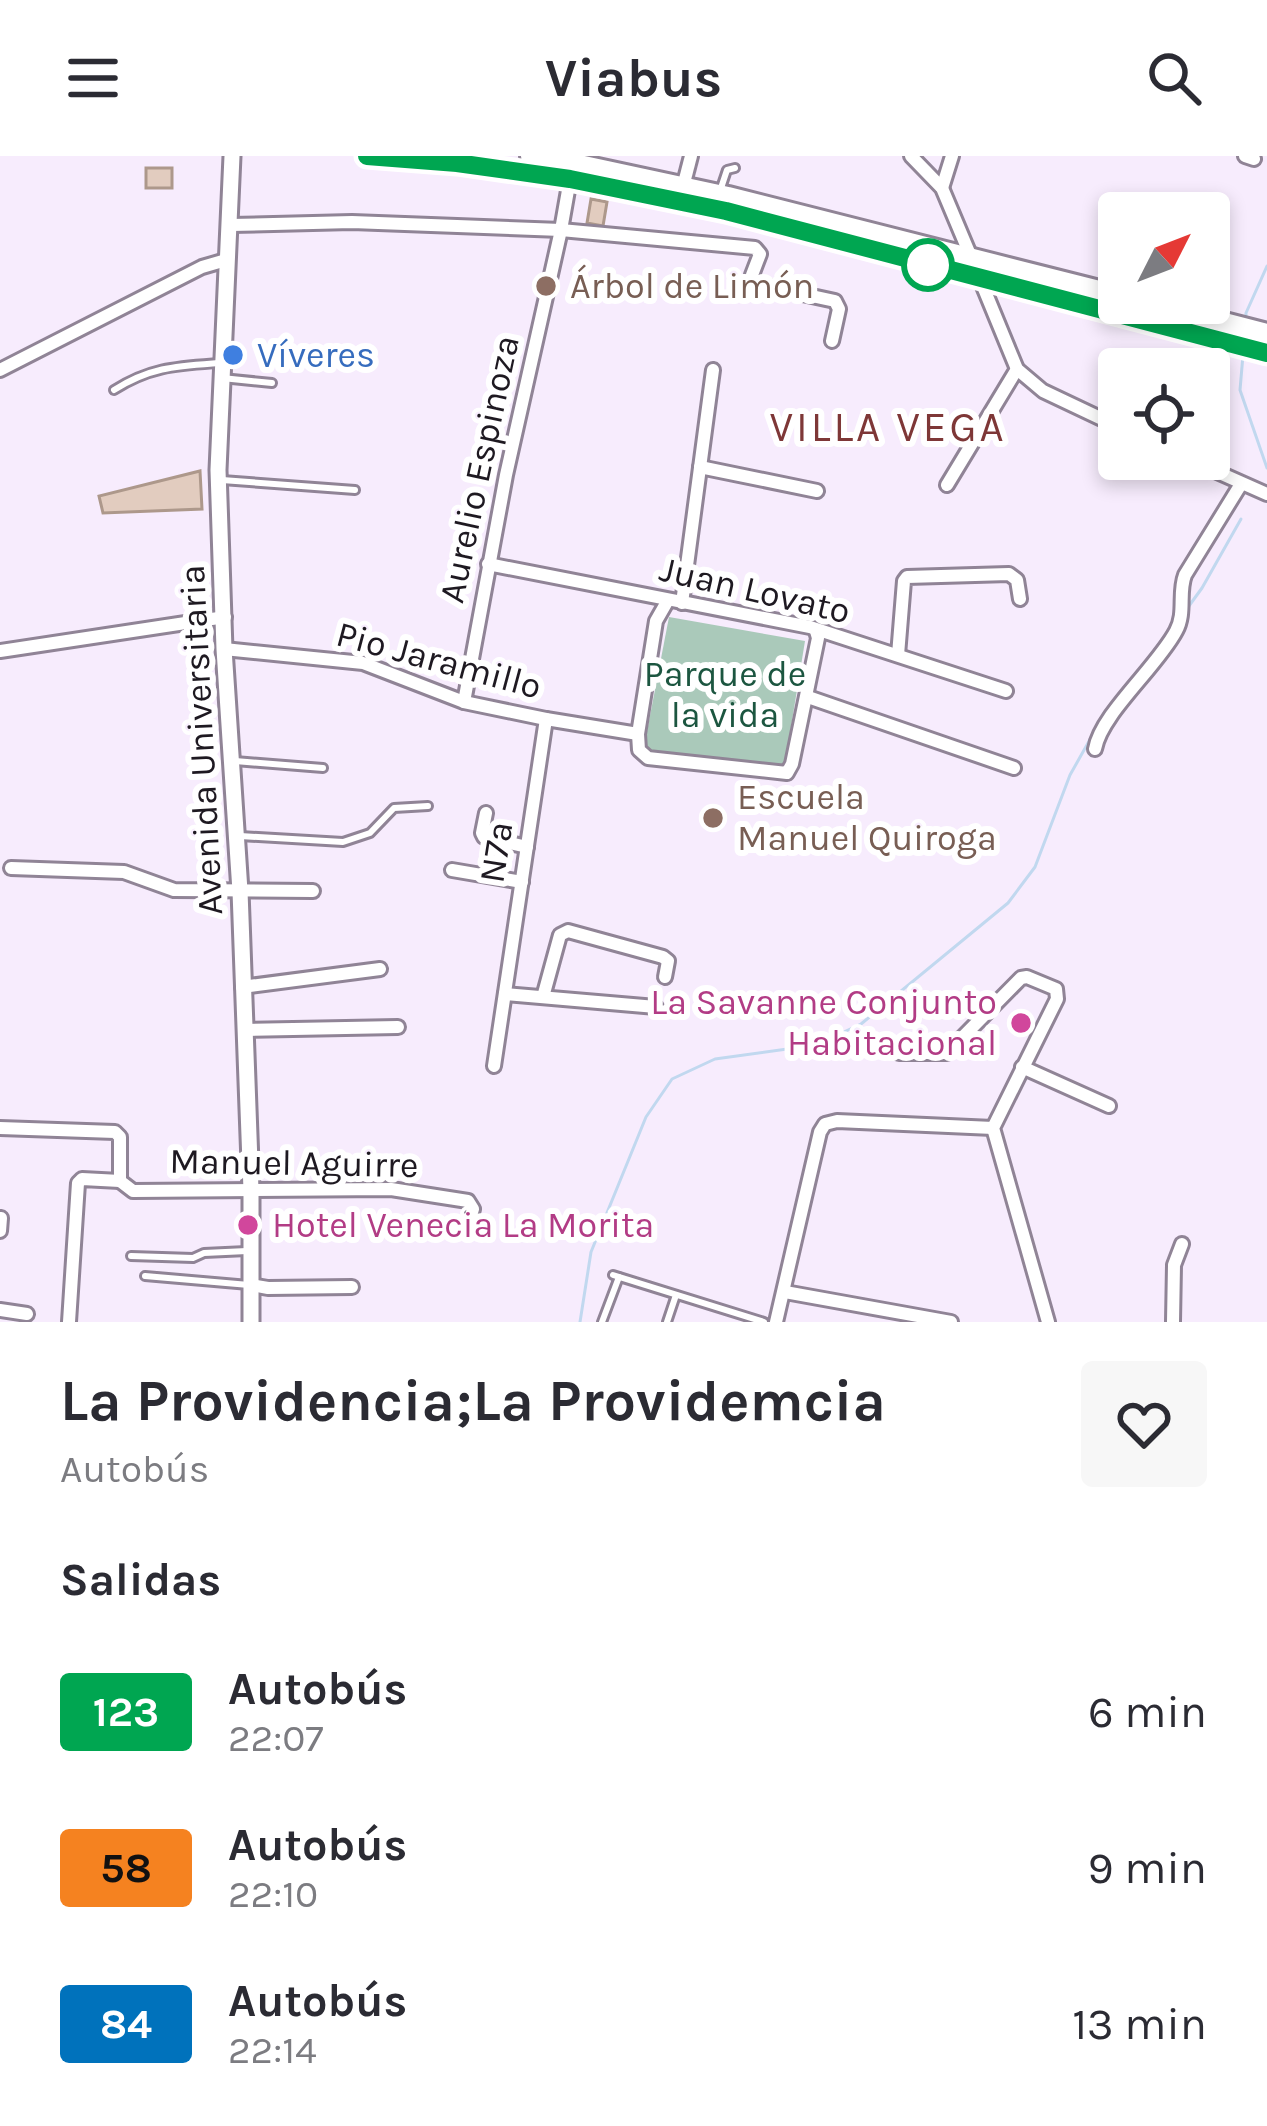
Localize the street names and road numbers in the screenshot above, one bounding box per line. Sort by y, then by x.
street label: Aurelio Espinoza [430,331,528,607]
street label: Juan Lovato [656,548,854,632]
street label: Avenida Universitaria [171,564,231,916]
street label: Pio Jaramillo [332,613,546,707]
street label: N7a [470,818,522,886]
street label: Manuel Aguirre [169,1140,419,1186]

